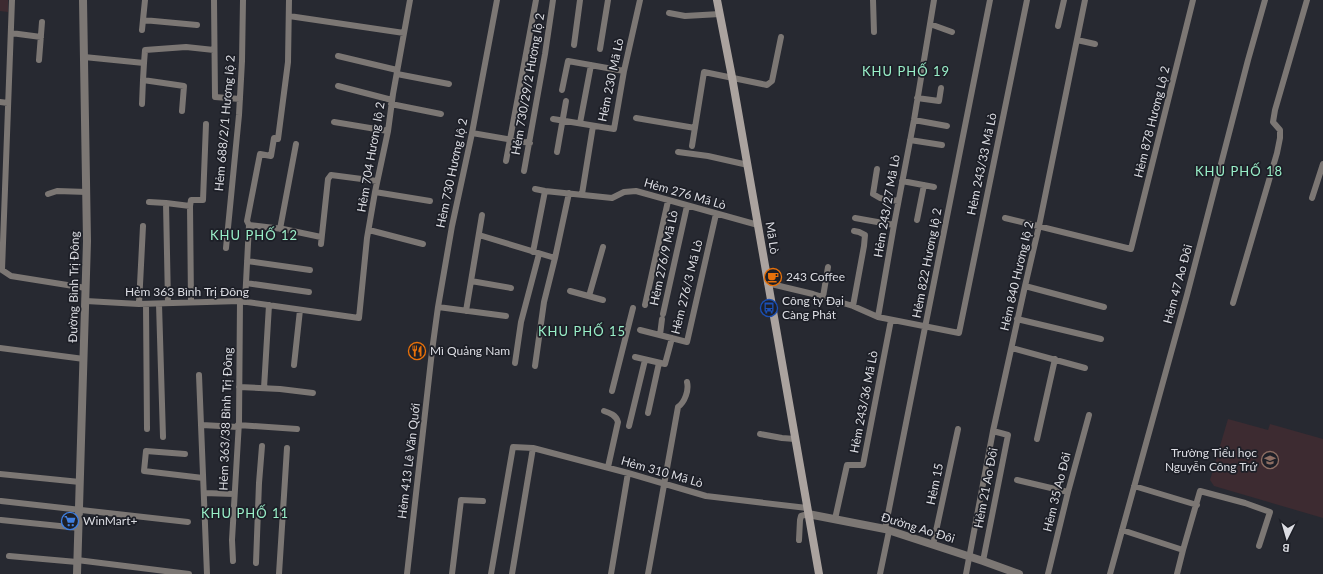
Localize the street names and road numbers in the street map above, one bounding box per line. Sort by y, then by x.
street label: Hẻm 730/29/2 Hương lộ 2 [508,12,547,156]
street label: Hẻm 230 Mã Lò [594,37,627,123]
street label: Hẻm 688/2/1 Hương lộ 2 [211,54,238,192]
street label: Hẻm 878 Hương Lộ 2 [1130,64,1173,179]
street label: Hẻm 704 Hương lộ 2 [353,101,388,213]
street label: Hẻm 243/33 Mã Lò [963,111,1000,216]
street label: Hẻm 730 Hương lộ 2 [433,117,470,229]
street label: Hẻm 243/27 Mã Lò [870,153,903,258]
street label: Hẻm 276 Mã Lò [642,175,728,212]
street label: Hẻm 822 Hương lộ 2 [908,207,945,319]
street label: Hẻm 276/9 Mã Lò [646,209,681,307]
street label: Hẻm 840 Hương lộ 2 [997,220,1036,332]
street label: Mã Lò [763,221,782,255]
street label: Đường Bình Trị Đông [65,231,82,343]
street label: Hẻm 276/3 Mã Lò [667,238,706,336]
street label: Hẻm 47 Ao Đôi [1160,242,1195,325]
street label: Hẻm 363 Bình Trị Đông [125,284,249,299]
street label: Hẻm 363/38 Bình Trị Đông [216,347,235,491]
street label: Hẻm 243/36 Mã Lò [846,349,881,454]
street label: Hẻm 413 Lê Văn Quới [394,402,423,520]
street label: Hẻm 21 Ao Đôi [970,446,1001,529]
street label: Hẻm 35 Ao Đôi [1039,450,1074,533]
street label: Hẻm 310 Mã Lò [619,453,705,490]
street label: Hẻm 15 [923,462,946,506]
street label: Đường Ao Đôi [879,509,957,546]

